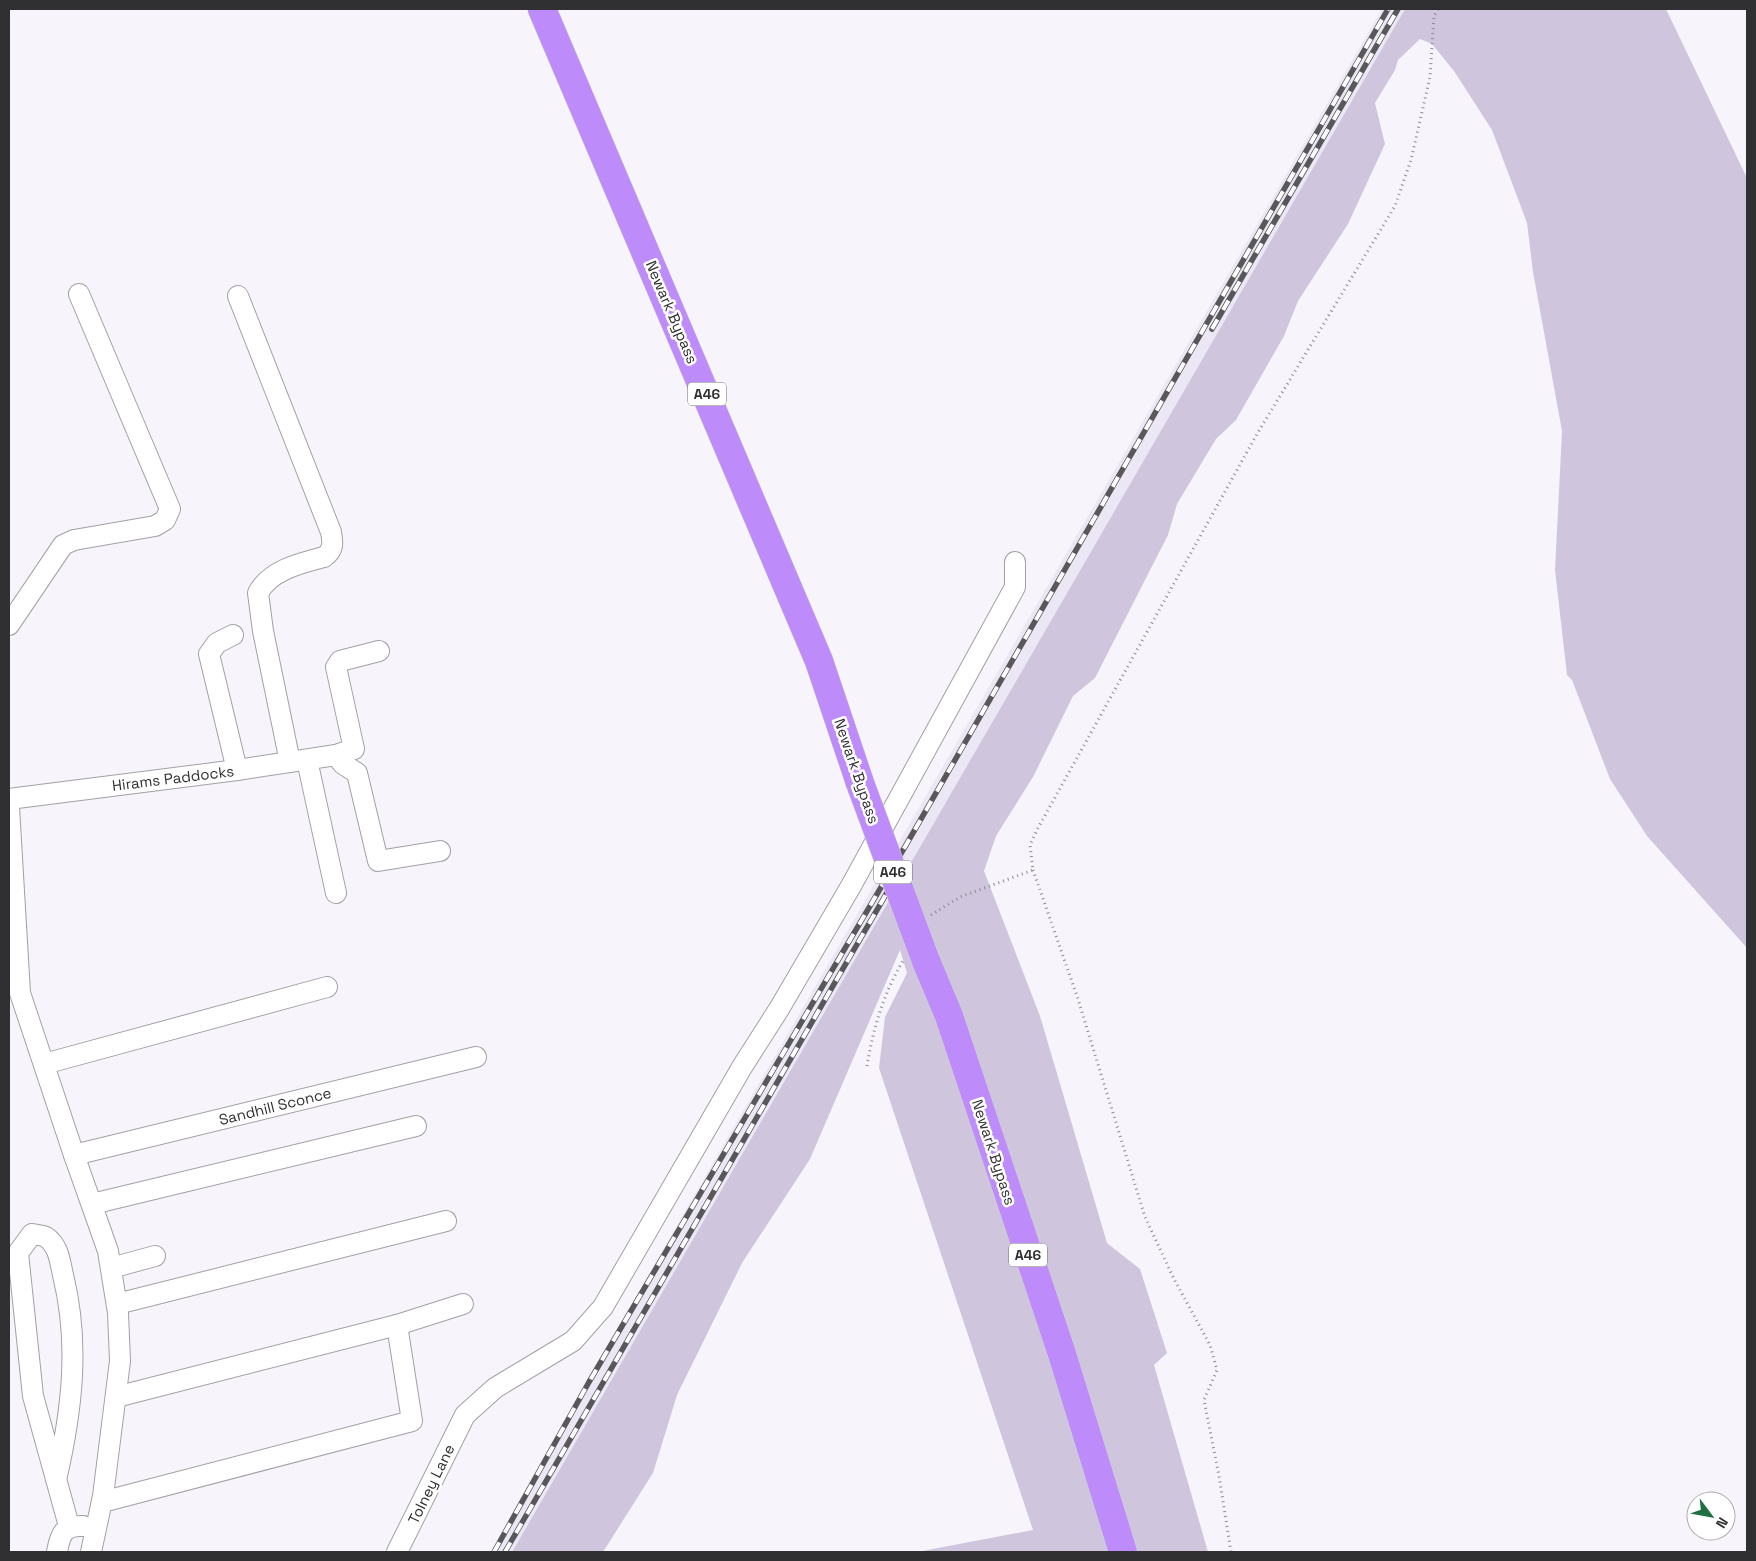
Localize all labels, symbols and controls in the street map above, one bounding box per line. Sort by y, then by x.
street label: Newark Bypass [642,258,702,366]
road number: A46 [688,382,726,406]
street label: Newark Bypass [830,716,884,826]
street label: Hirams Paddocks [111,761,235,795]
road number: A46 [874,860,912,884]
street label: Sandhill Sconce [217,1083,333,1129]
street label: Newark Bypass [968,1097,1020,1207]
road number: A46 [1009,1244,1047,1266]
street label: Tolney Lane [404,1441,458,1527]
north arrow [1686,1491,1736,1541]
text: N [1712,1514,1732,1532]

